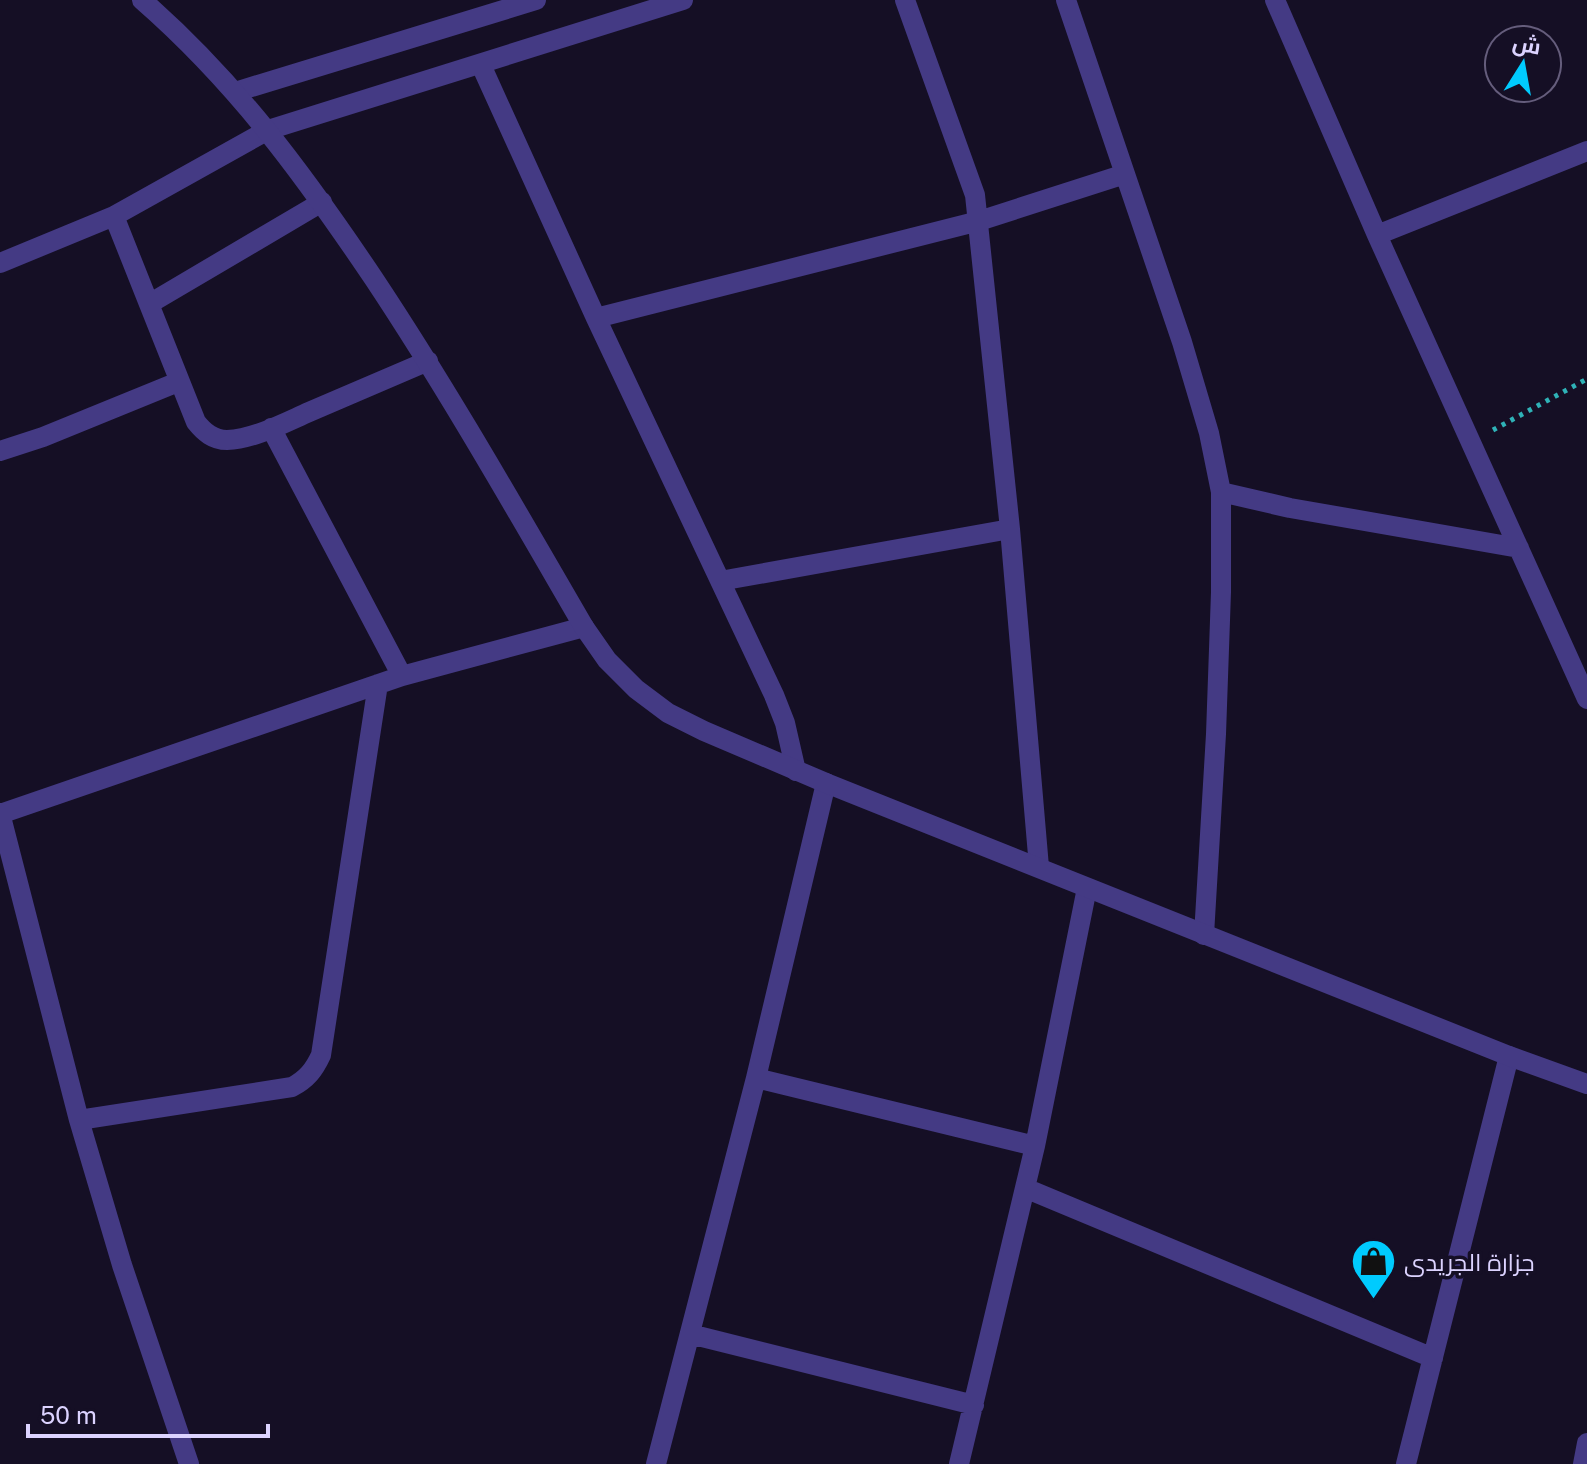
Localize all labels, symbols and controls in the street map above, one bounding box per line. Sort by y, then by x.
north arrow [1483,24,1563,104]
text: ش [1510,29,1543,61]
shop icon: جزارة الجريدى [1349,1238,1397,1301]
place label: جزارة الجريدى [1404,1248,1535,1277]
scale bar [28,1388,268,1438]
text: 50 m [40,1401,97,1429]

